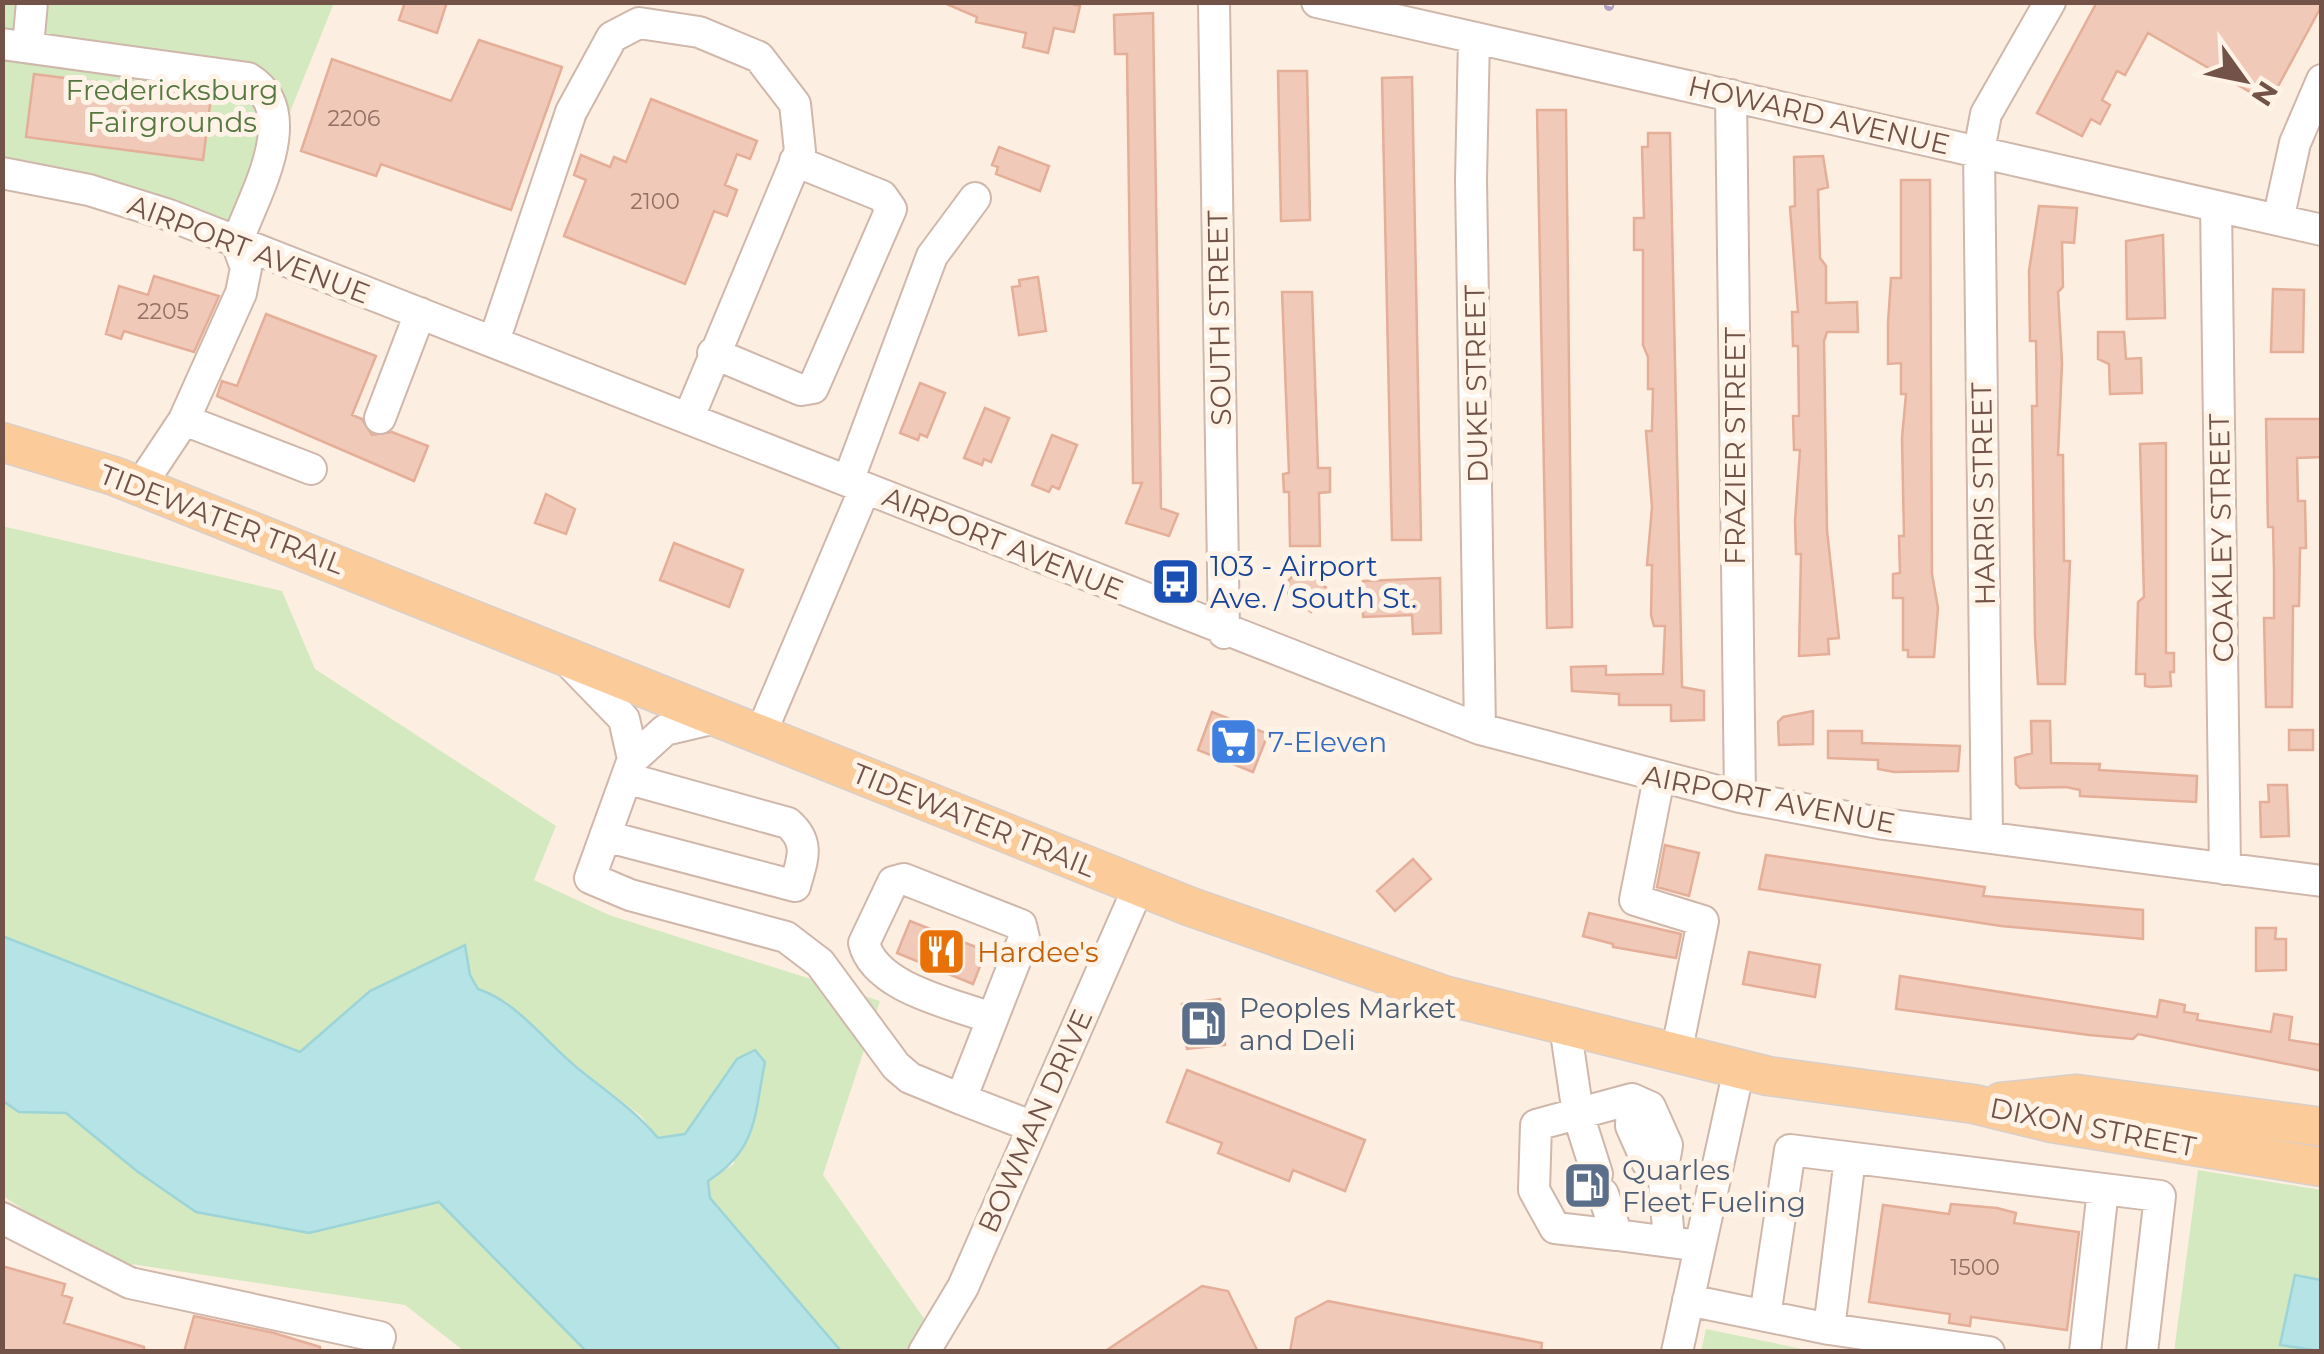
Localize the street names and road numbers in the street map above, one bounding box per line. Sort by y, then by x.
street label: HOWARD AVENUE [1685,68,1953,162]
street label: AIRPORT AVENUE [123,187,375,311]
street label: SOUTH STREET [1200,210,1238,426]
street label: DUKE STREET [1457,285,1495,483]
street label: FRAZIER STREET [1718,327,1752,565]
street label: HARRIS STREET [1964,382,2002,606]
street label: COAKLEY STREET [2202,413,2240,663]
street label: TIDEWATER TRAIL [95,457,349,581]
street label: AIRPORT AVENUE [878,479,1128,607]
street label: TIDEWATER TRAIL [848,756,1101,884]
street label: AIRPORT AVENUE [1640,758,1898,840]
street label: BOWMAN DRIVE [970,1004,1100,1238]
street label: DIXON STREET [1987,1090,2199,1164]

